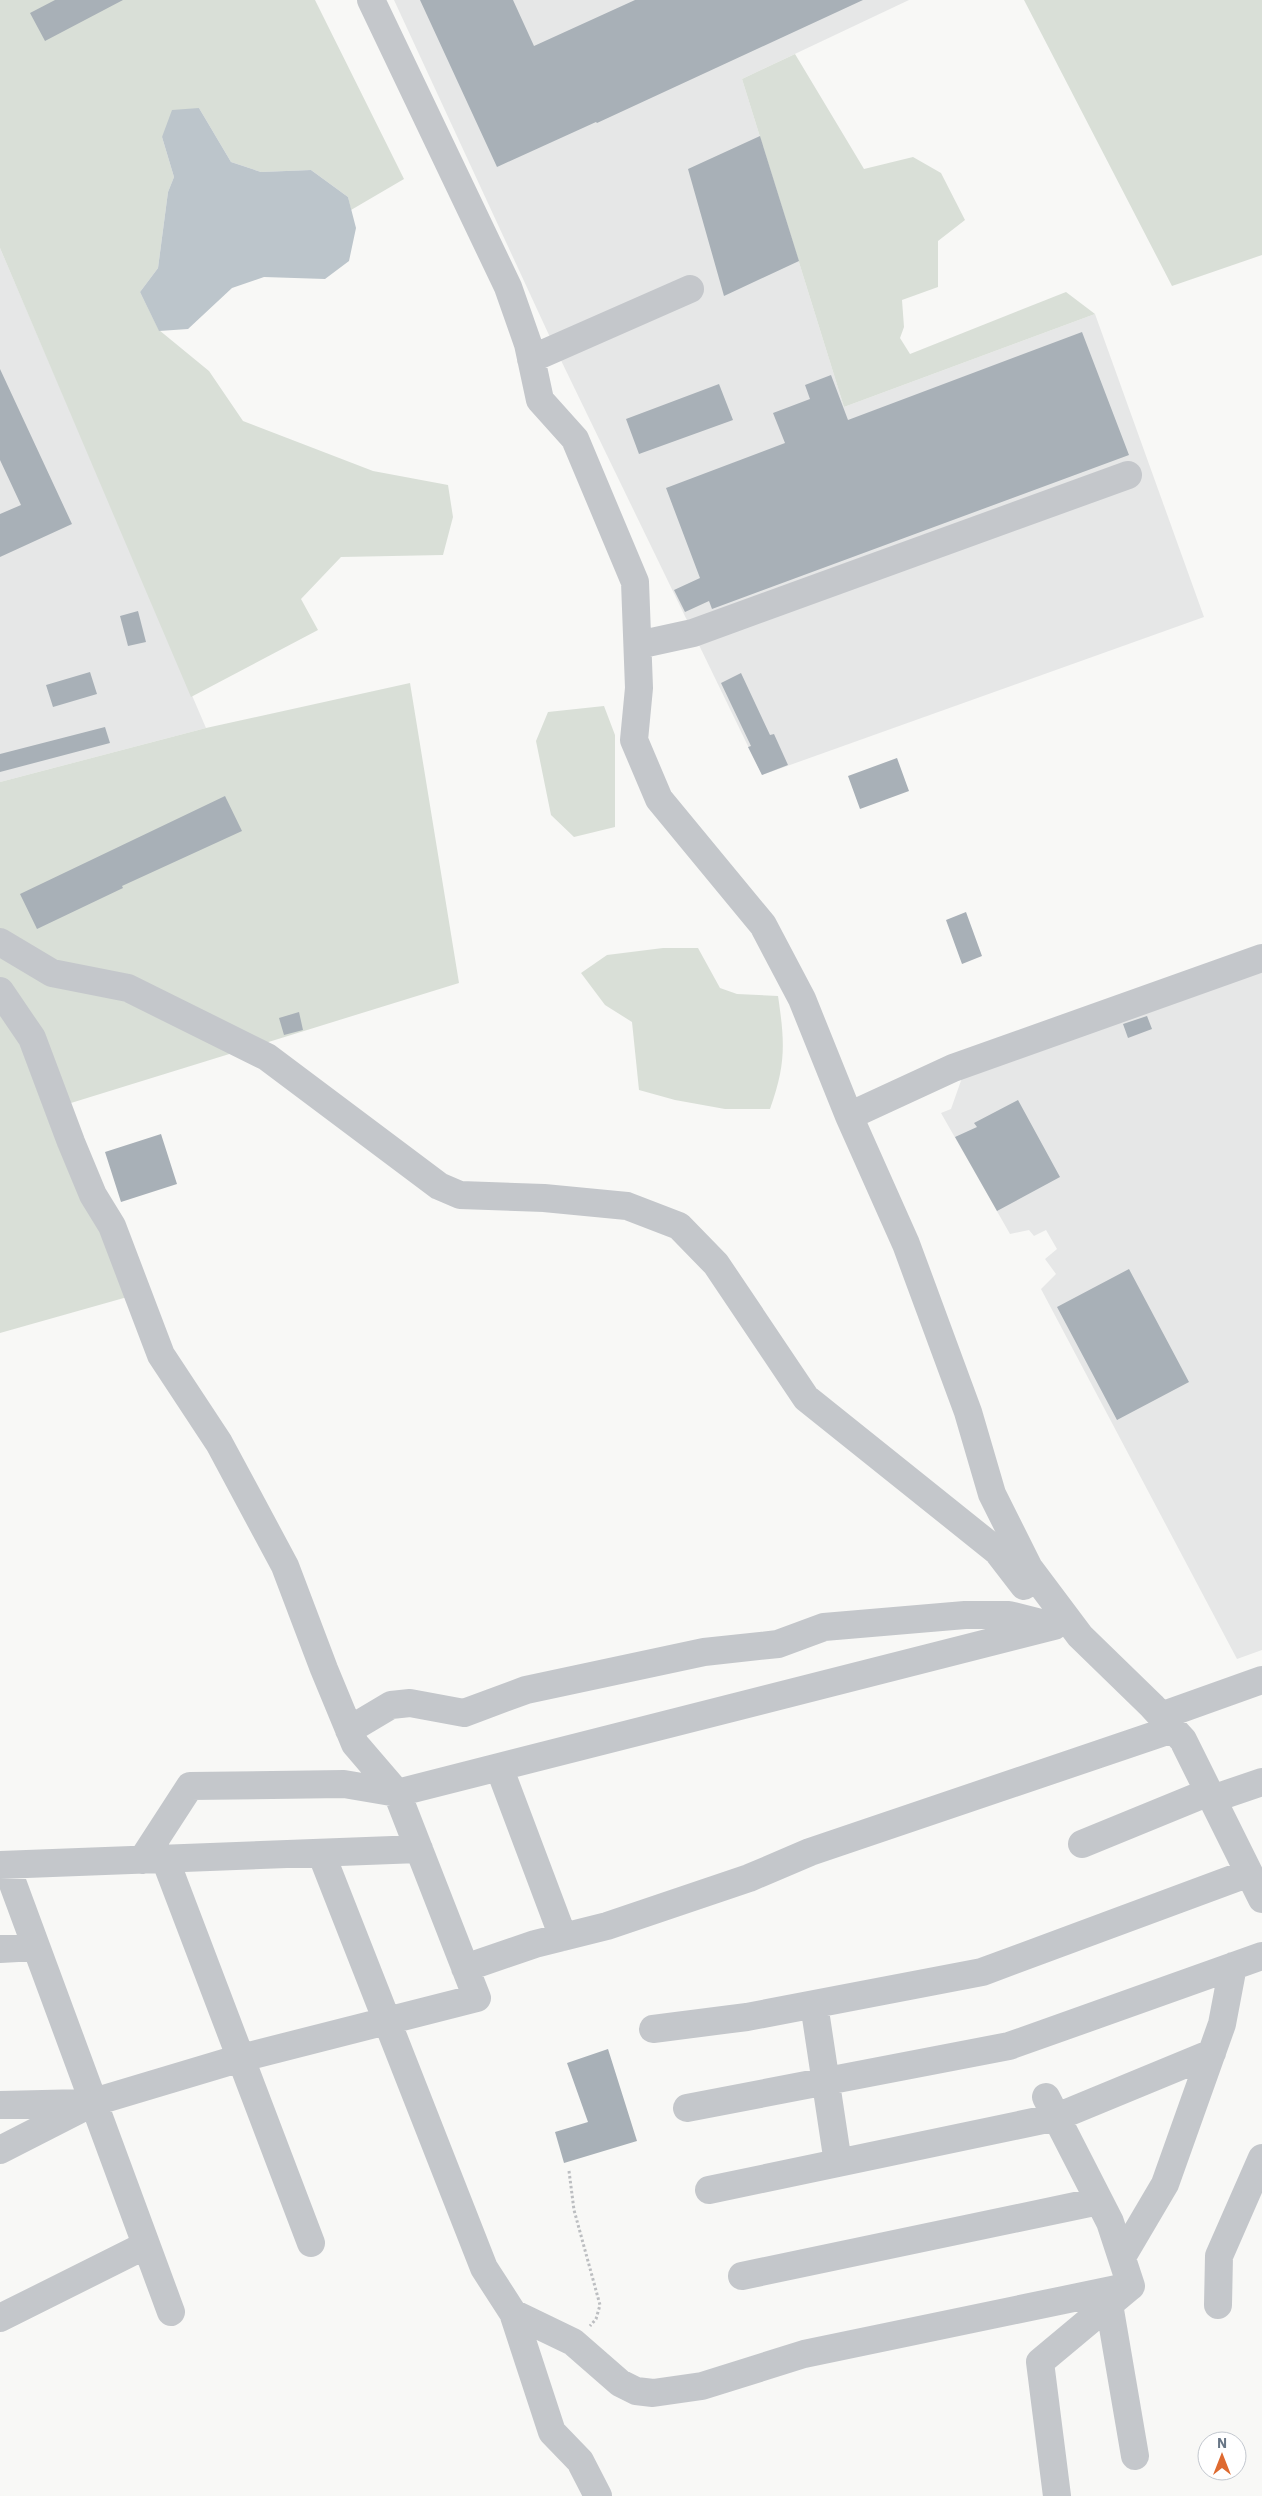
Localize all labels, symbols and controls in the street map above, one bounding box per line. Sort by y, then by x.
north arrow [1197,2431,1247,2481]
text: N [1217,2434,1227,2452]

